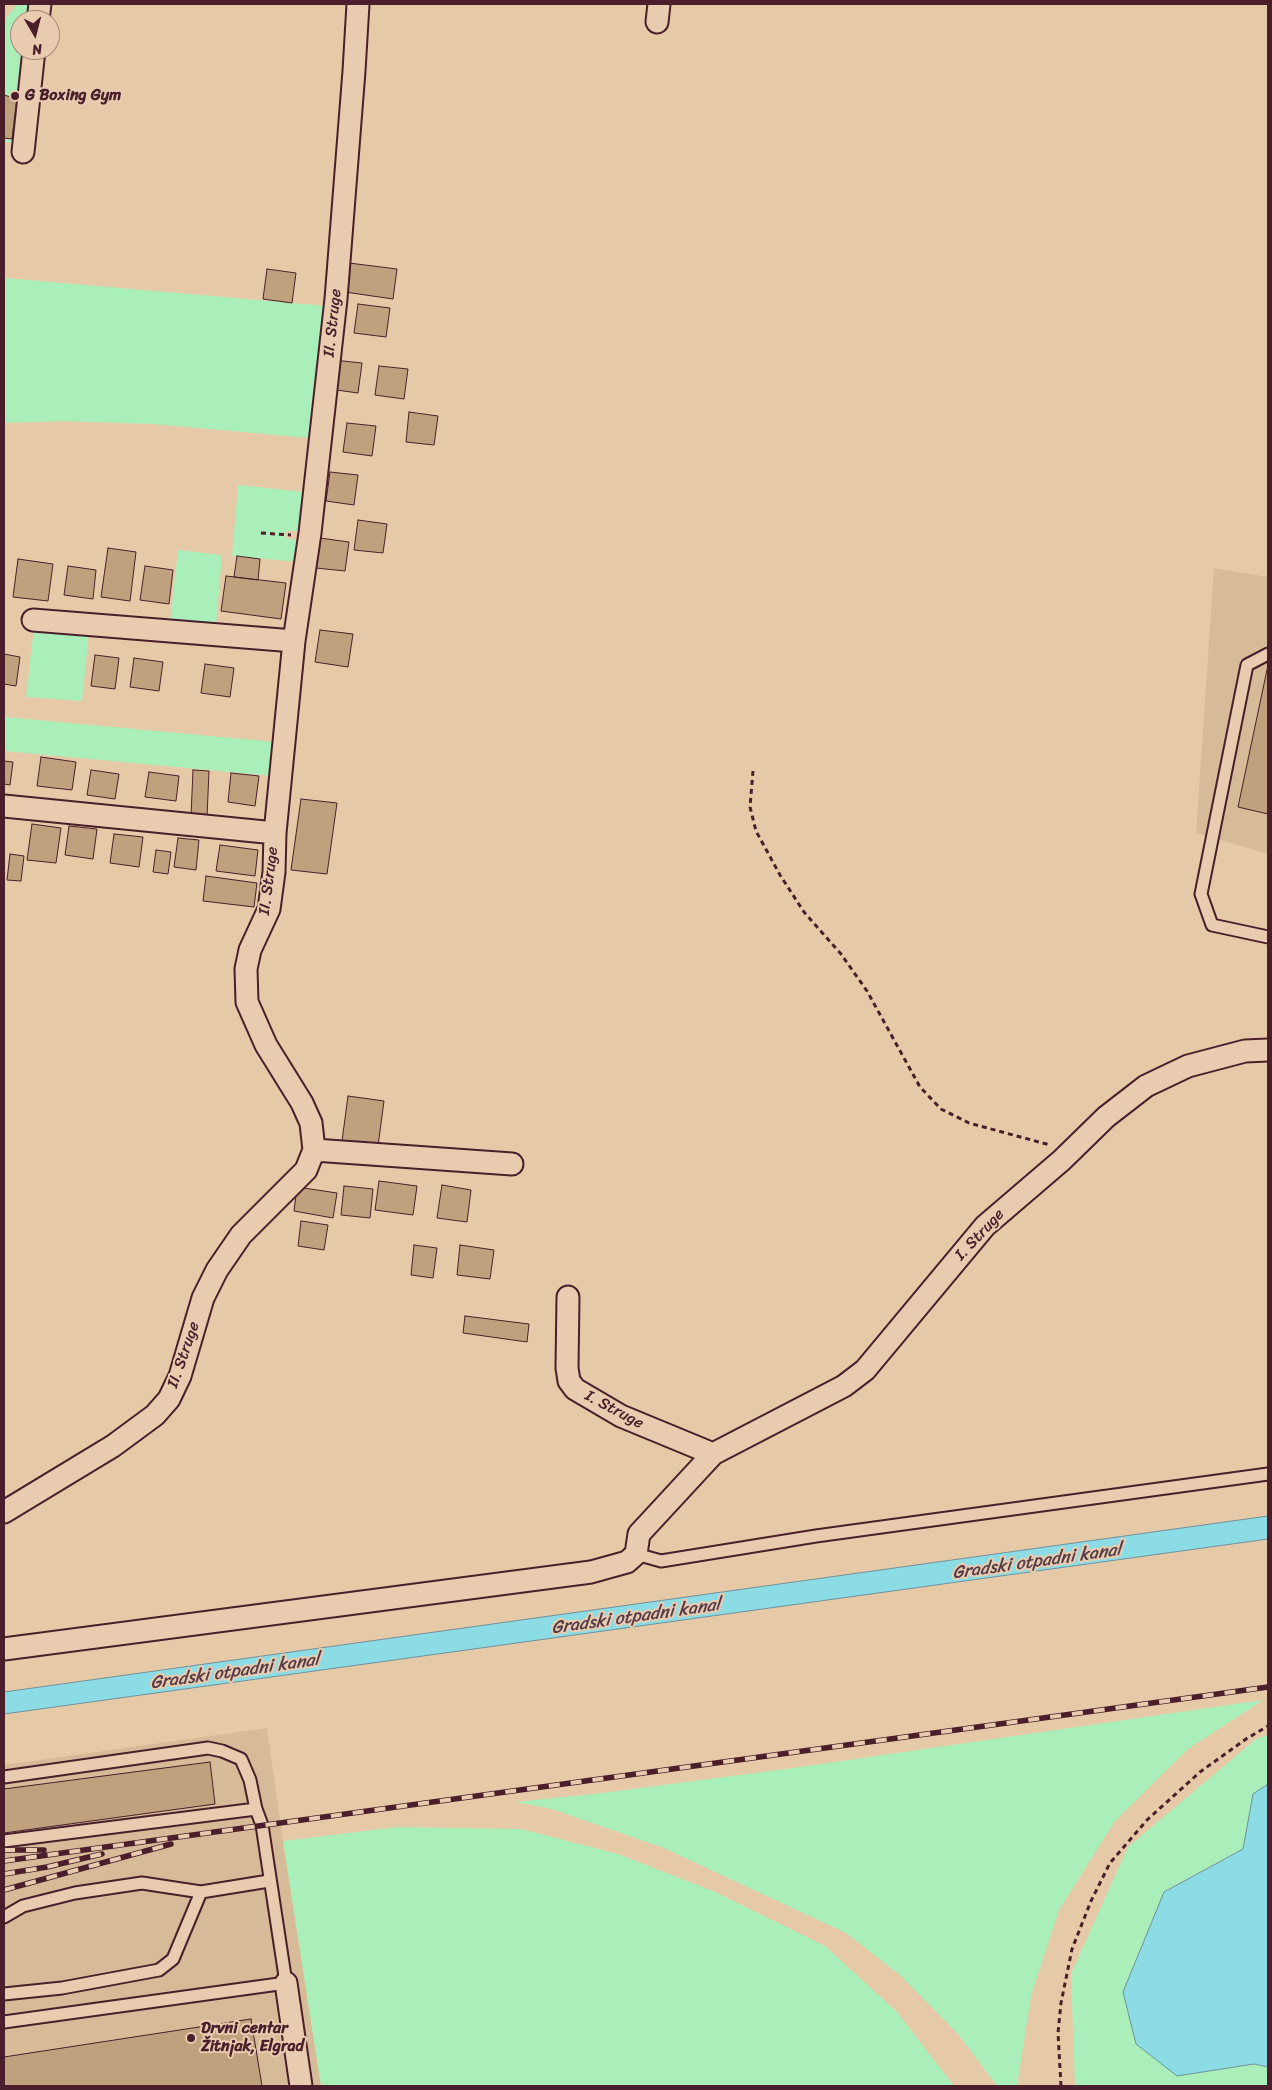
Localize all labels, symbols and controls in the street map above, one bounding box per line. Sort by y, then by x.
north arrow [10,10,60,60]
text: N [30,36,44,62]
place label: G Boxing Gym [25,86,121,106]
marker: G Boxing Gym [9,90,21,102]
street label: II. Struge [320,288,346,358]
street label: II. Struge [255,846,283,916]
street label: I. Struge [951,1205,1009,1265]
street label: II. Struge [164,1319,204,1391]
street label: I. Struge [581,1387,647,1433]
water label: Gradski otpadni kanal [951,1539,1123,1585]
water label: Gradski otpadni kanal [550,1594,722,1640]
water label: Gradski otpadni kanal [149,1649,321,1695]
place label: Drvni centar Žitnjak, Elgrad [201,2019,304,2057]
marker: Drvni centar Žitnjak, Elgrad [185,2032,197,2044]

